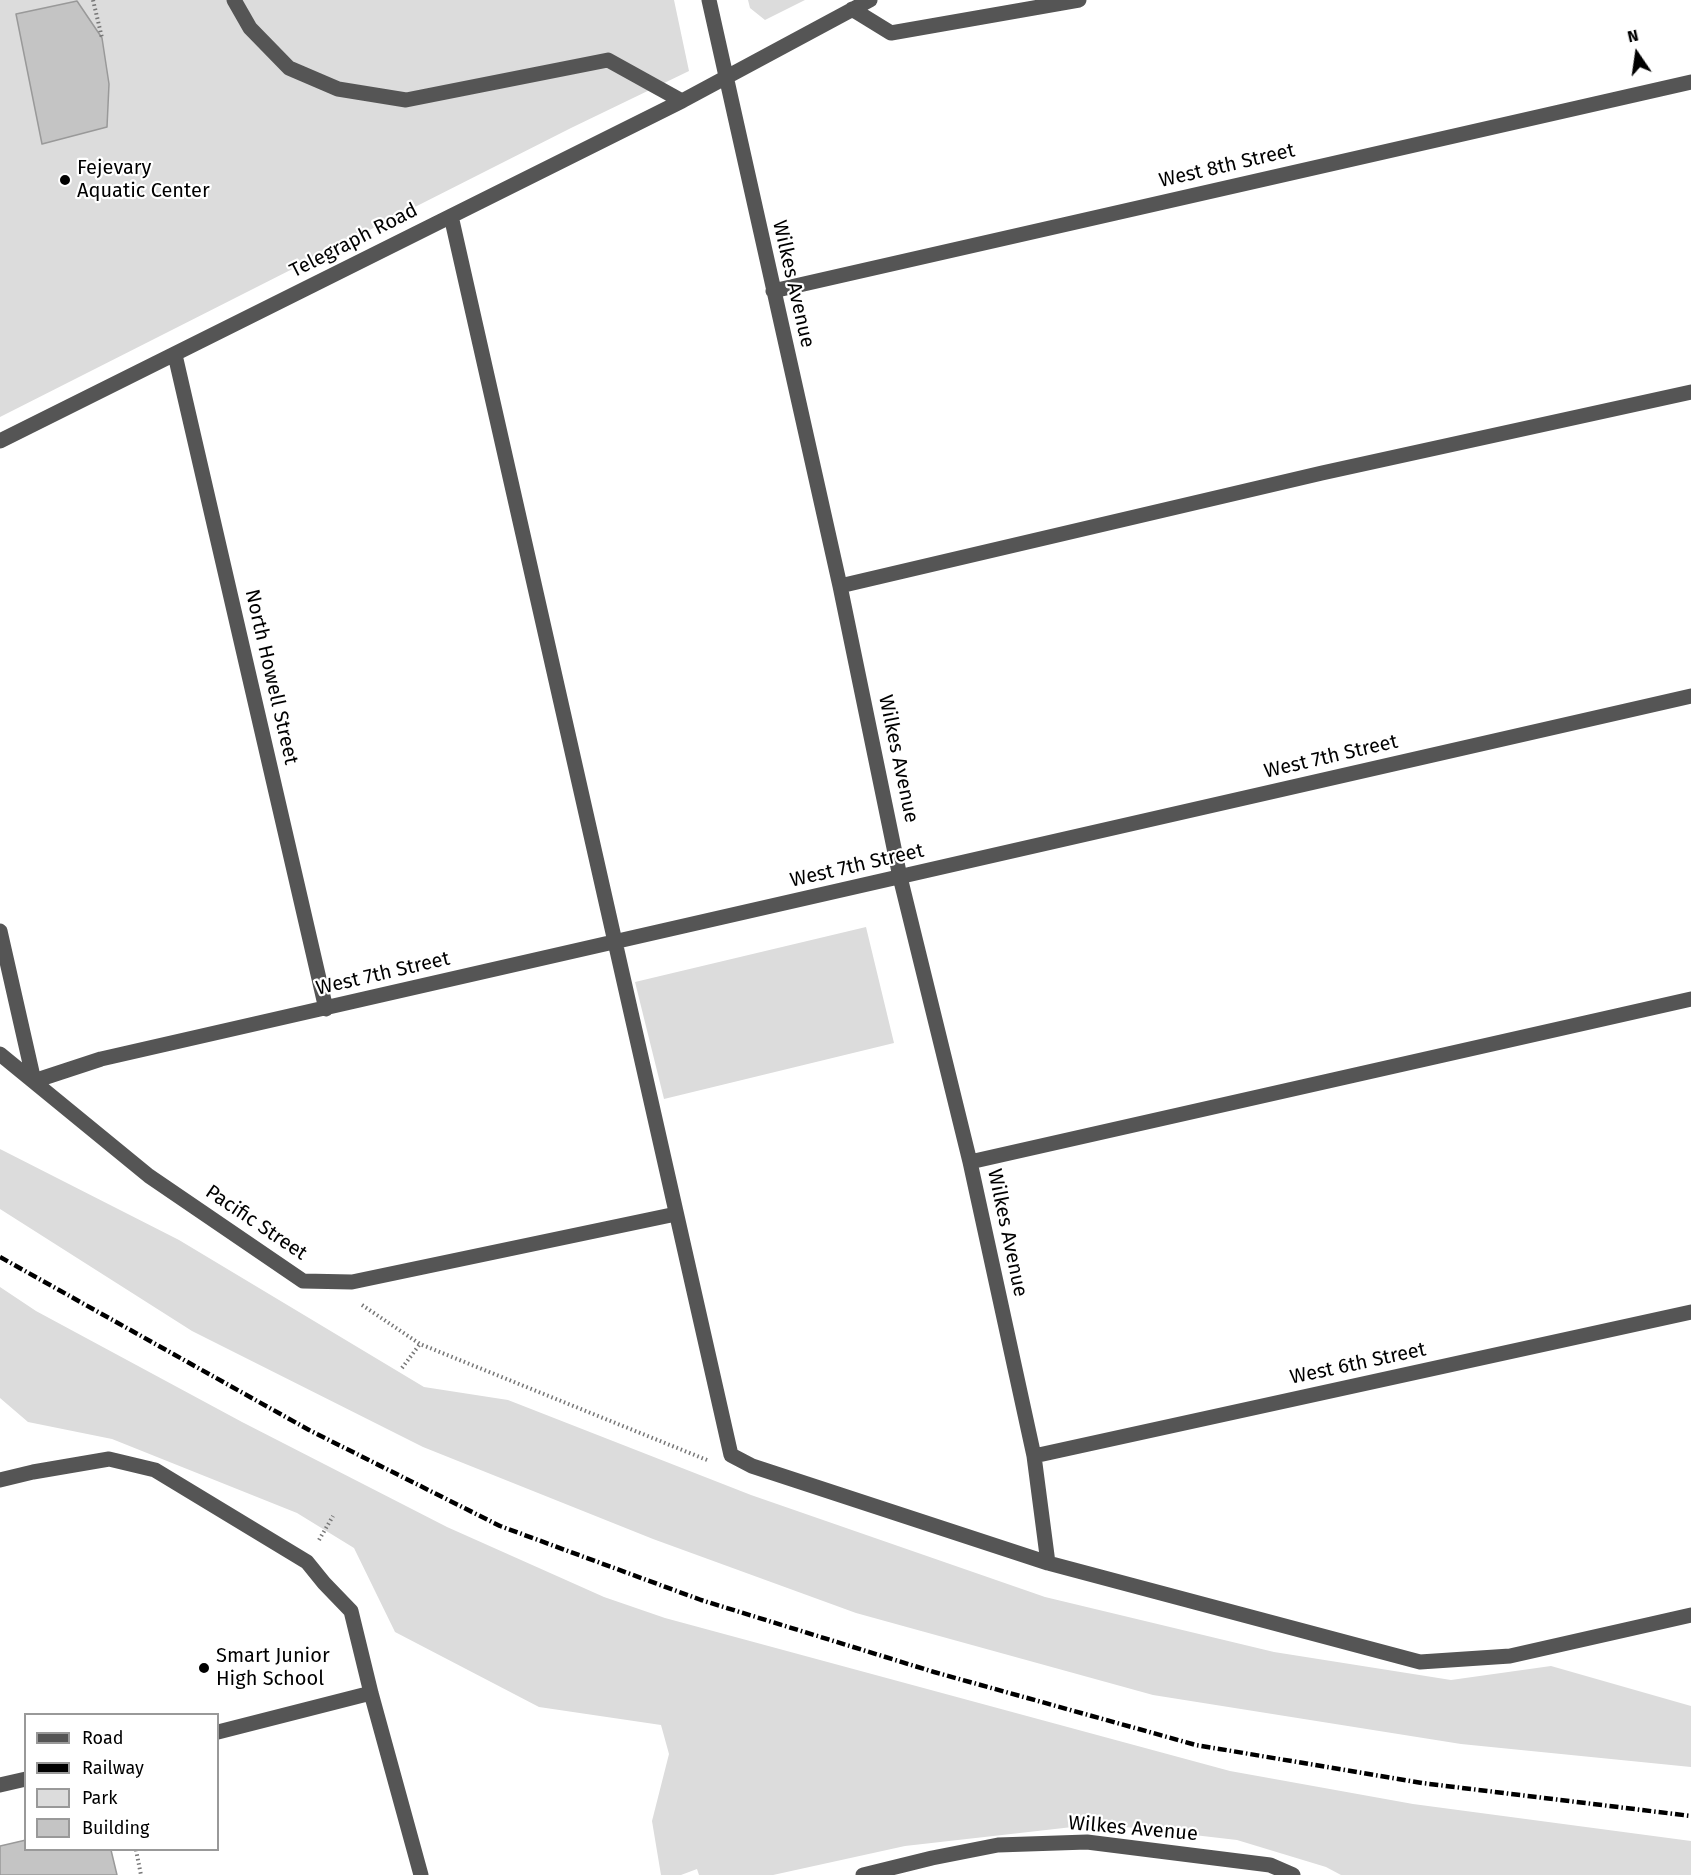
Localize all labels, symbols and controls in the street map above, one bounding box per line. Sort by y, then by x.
north arrow [1607,24,1667,84]
text: N [1626,26,1640,46]
street label: West 8th Street [1157,139,1297,193]
place label: Fejevary Aquatic Center [77,156,210,203]
marker: Fejevary Aquatic Center [58,173,72,187]
street label: Telegraph Road [286,199,422,283]
street label: Wilkes Avenue [767,218,819,350]
street label: North Howell Street [239,587,303,767]
street label: Wilkes Avenue [873,693,923,825]
street label: West 7th Street [1262,730,1400,784]
street label: West 7th Street [788,839,926,893]
street label: West 7th Street [314,947,452,1001]
street label: Wilkes Avenue [982,1167,1032,1299]
street label: Pacific Street [201,1180,311,1266]
street label: West 6th Street [1288,1338,1428,1390]
place label: Smart Junior High School [216,1644,330,1691]
marker: Smart Junior High School [197,1661,211,1675]
legend [24,1713,219,1851]
text: Road [82,1727,124,1749]
text: Railway [82,1757,144,1779]
text: Park [82,1787,117,1809]
street label: Wilkes Avenue [1067,1811,1199,1847]
text: Building [82,1817,149,1839]

